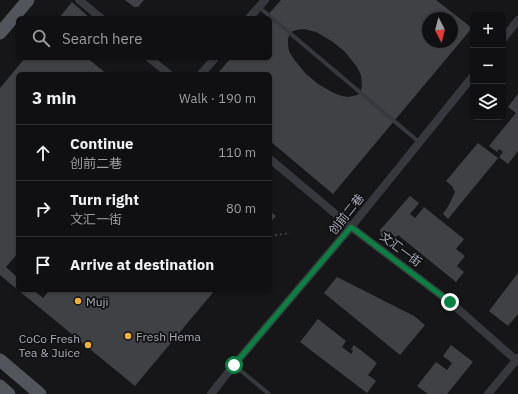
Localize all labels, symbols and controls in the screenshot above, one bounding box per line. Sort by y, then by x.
north arrow [422,12,458,48]
map controls [470,12,506,120]
button: + [470,12,506,48]
search box [16,16,272,60]
icon: search [30,27,52,49]
text: Search here [62,29,142,48]
button: − [470,48,506,84]
button: layers [470,84,506,120]
text: 3 min [32,87,76,109]
text: Walk · 190 m [179,90,256,107]
text: Continue [70,134,134,153]
icon: ahead [32,142,54,164]
text: 110 m [218,144,256,161]
text: 创前二巷 [70,155,122,172]
text: Turn right [70,190,139,209]
street label: 创前二巷 [325,191,367,237]
icon: right [32,198,54,220]
text: 80 m [226,200,256,217]
text: 文汇一街 [70,211,122,228]
street label: 文汇一街 [377,229,425,269]
icon: arrive [32,254,54,276]
text: Arrive at destination [70,255,214,274]
route end [441,293,459,311]
place label: Muji [86,294,109,309]
marker: Muji [73,296,83,306]
place label: Fresh Hema [136,329,201,344]
place label: CoCo Fresh Tea & Juice [18,331,80,360]
marker: Fresh Hema [123,331,133,341]
marker: CoCo Fresh Tea & Juice [83,340,93,350]
route start [225,356,243,374]

